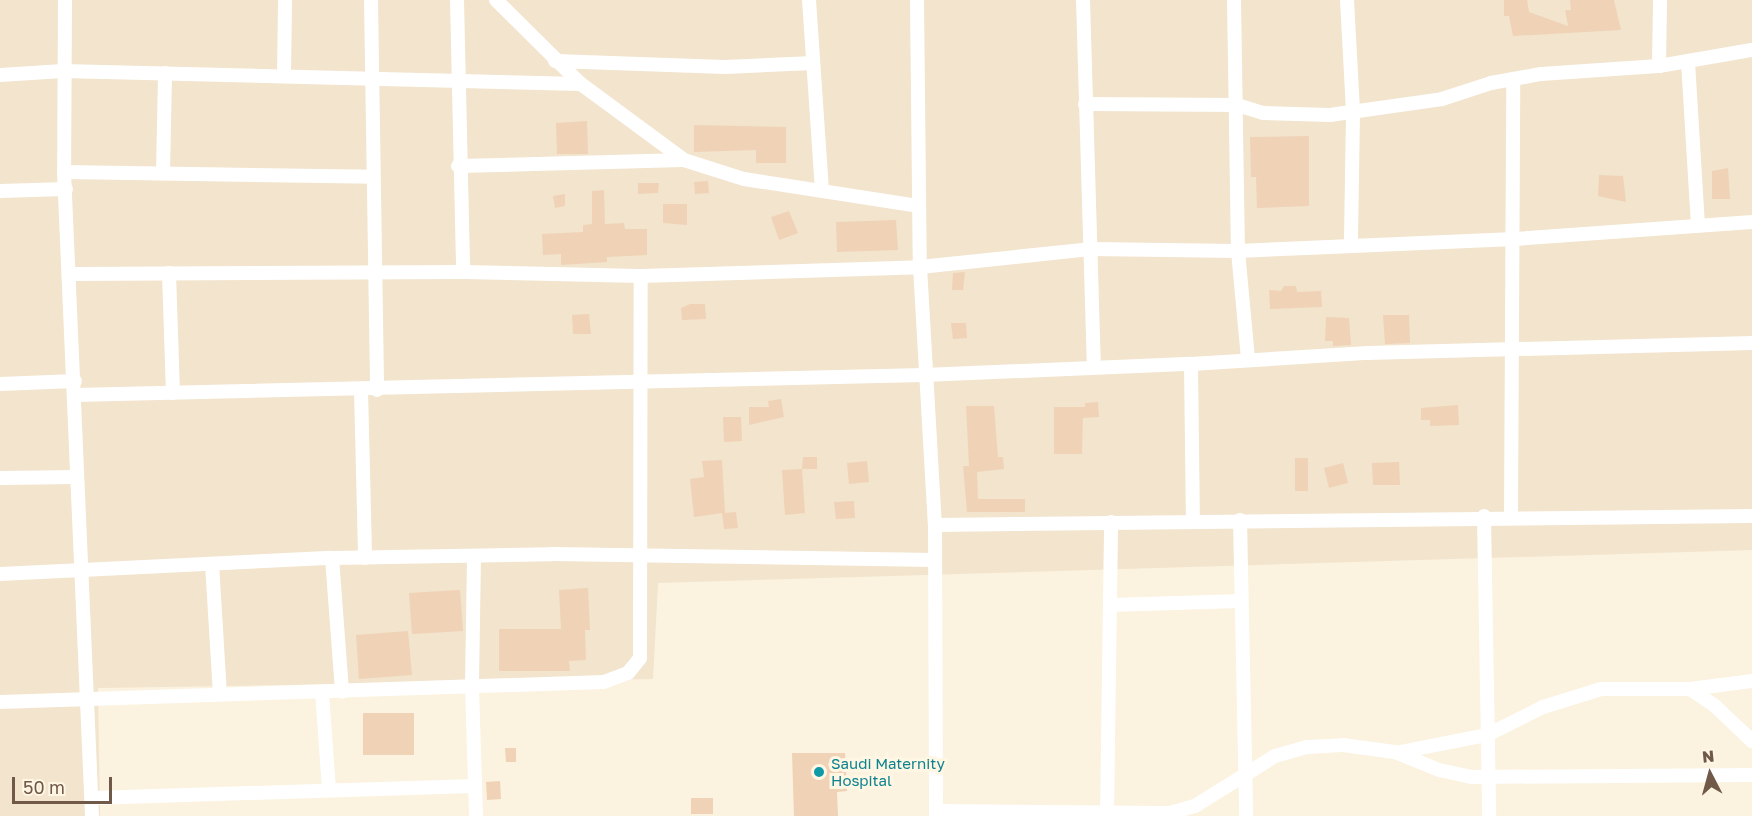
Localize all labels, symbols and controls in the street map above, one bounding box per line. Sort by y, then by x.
north arrow [1680,744,1740,804]
text: N [1701,746,1715,767]
place label: Saudi Maternity Hospital [831,754,945,789]
scale bar [15,765,116,803]
marker: Saudi Maternity Hospital [812,765,826,779]
text: 50 m [23,776,65,798]

